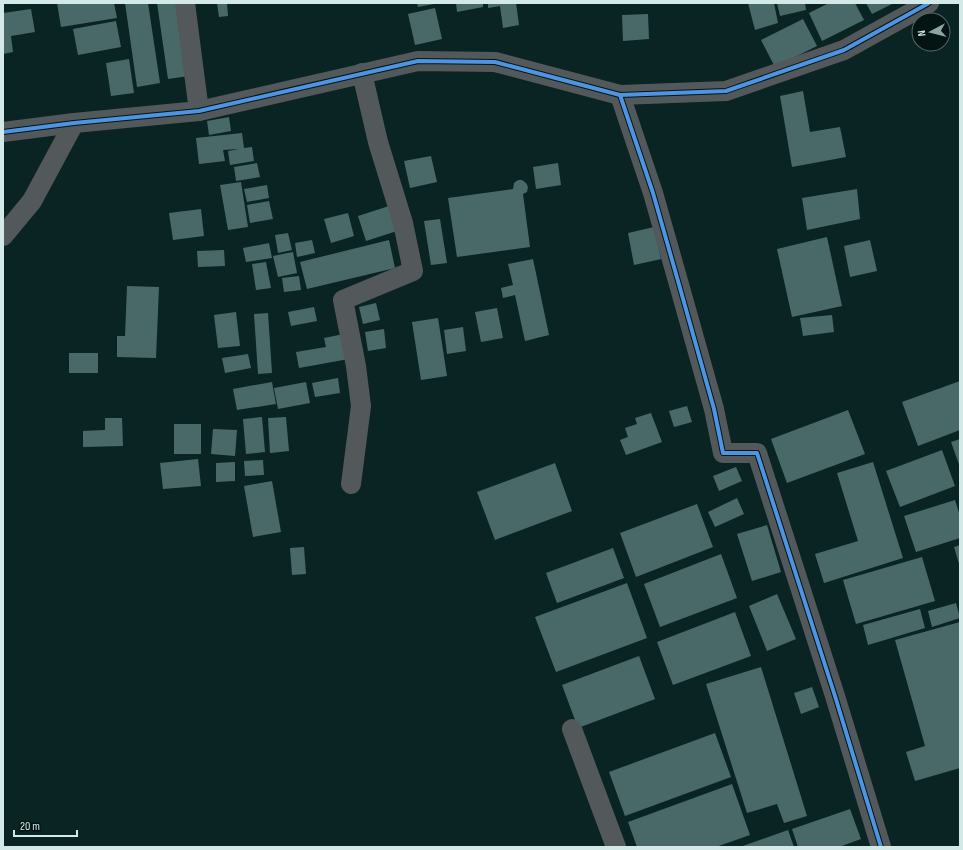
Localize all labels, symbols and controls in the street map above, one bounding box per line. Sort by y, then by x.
north arrow [911,12,951,52]
text: N [915,29,928,37]
scale bar [14,812,77,838]
text: 20 m [20,819,40,834]

